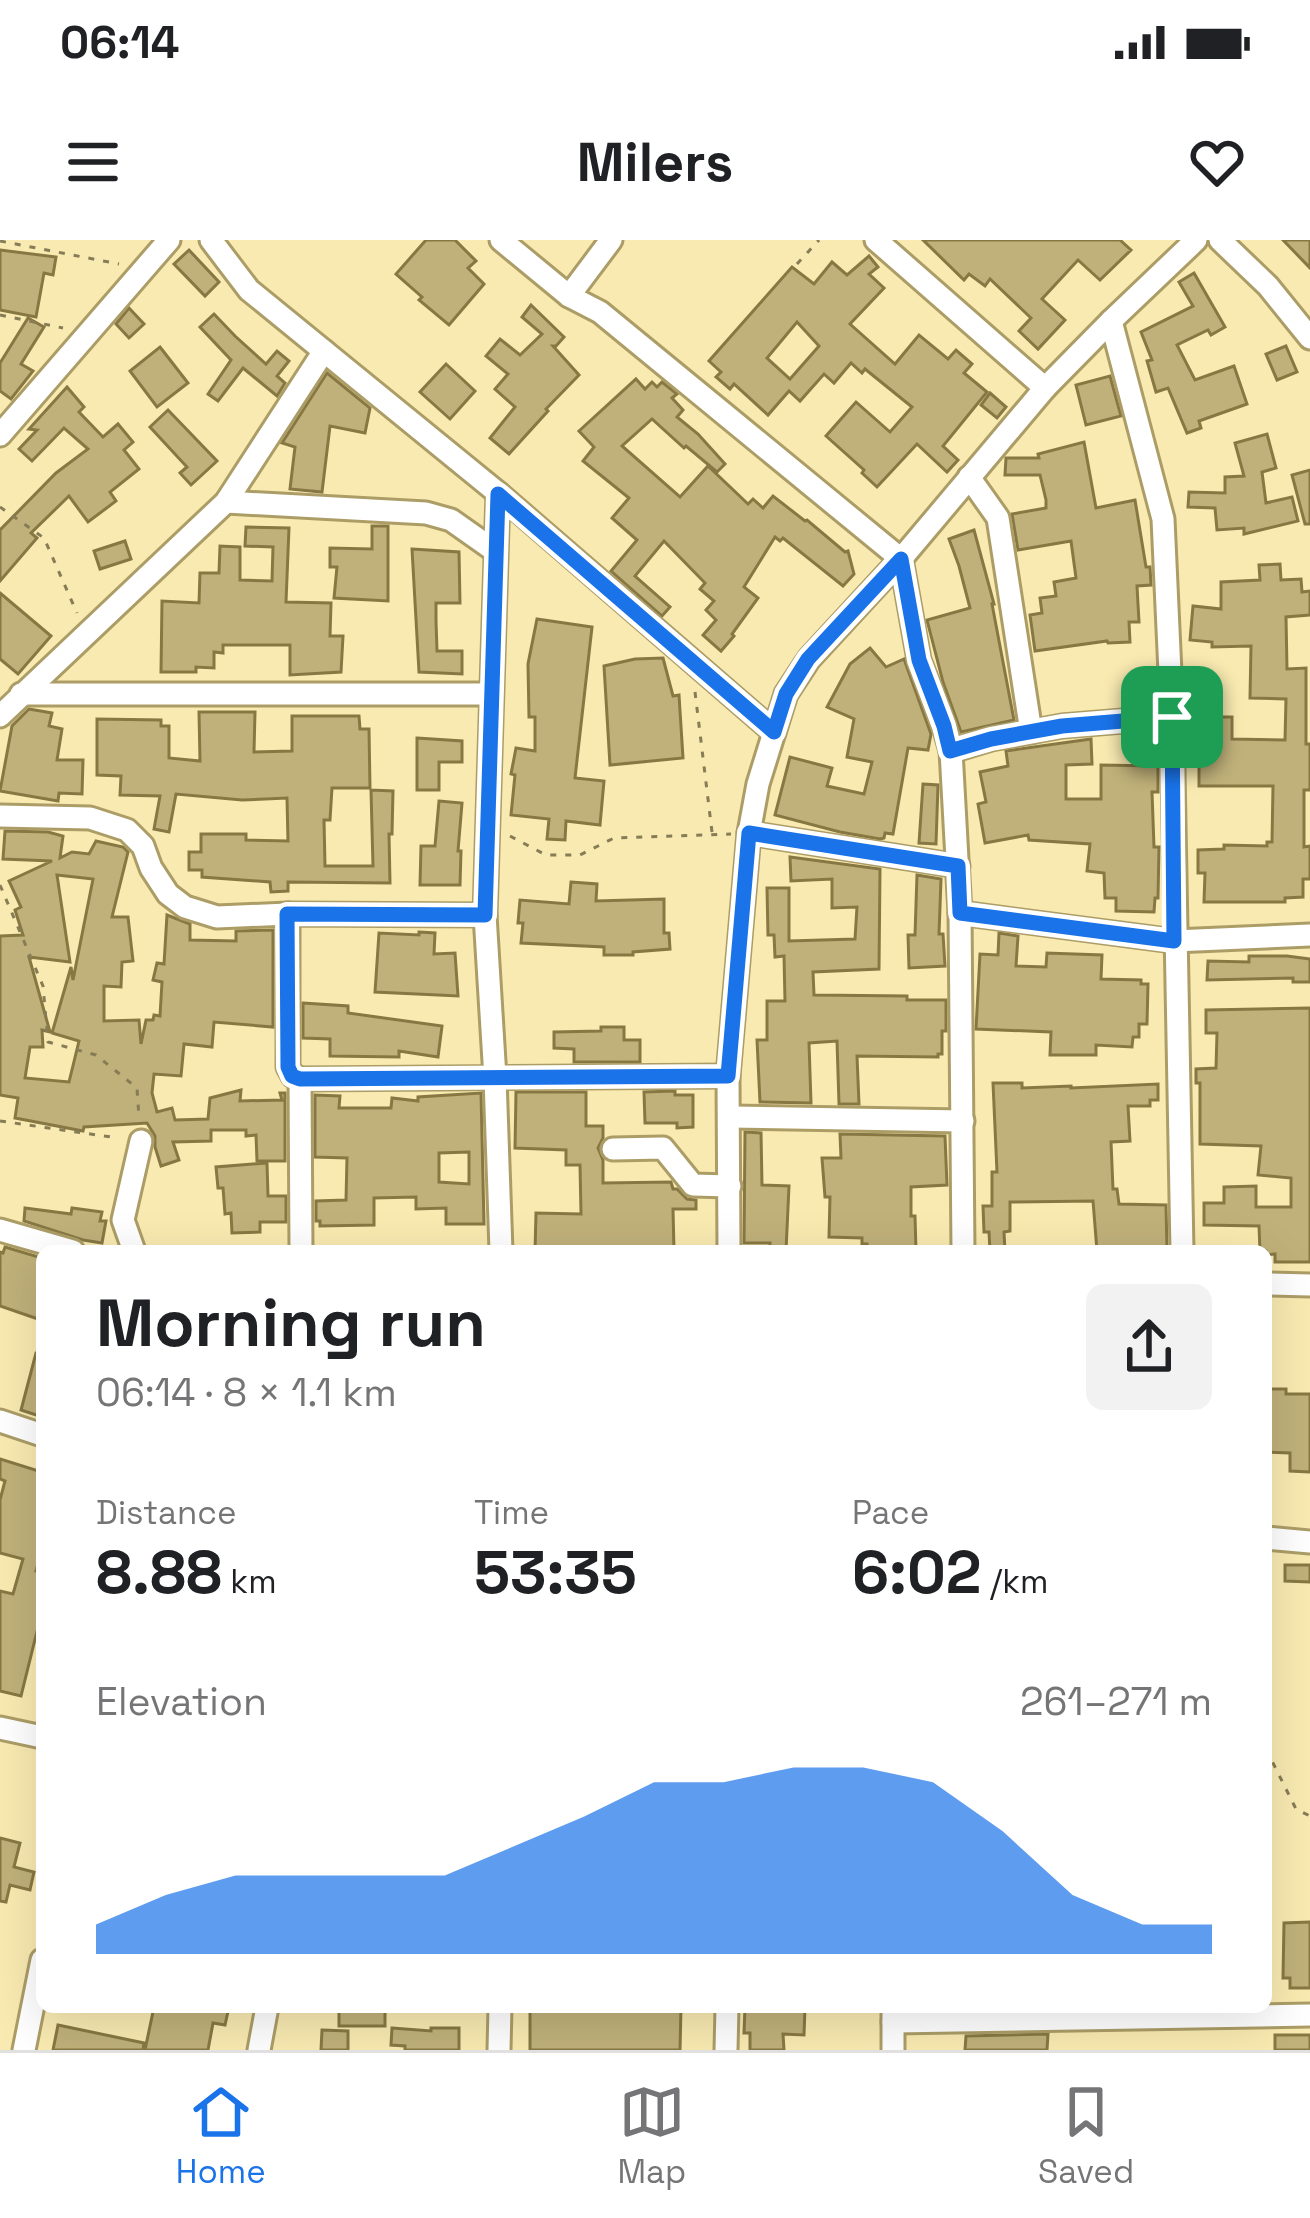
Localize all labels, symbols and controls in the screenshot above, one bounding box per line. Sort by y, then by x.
text: 06:14 [60,14,179,71]
text: Milers [577,128,733,197]
icon: menu [60,129,126,195]
icon: heart [1184,129,1250,195]
pin [1121,666,1223,768]
icon: arrive [1139,684,1205,750]
text: Morning run [96,1281,486,1365]
button: share [1086,1284,1212,1410]
text: 06:14 · 8 × 1.1 km [96,1368,397,1417]
text: Distance [96,1492,237,1534]
text: Time [474,1492,549,1534]
text: Pace [852,1492,929,1534]
text: 8.88 [96,1534,222,1611]
text: 53:35 [474,1534,637,1611]
text: 6:02 [852,1534,981,1611]
text: km [222,1561,277,1603]
text: /km [981,1561,1048,1603]
text: Elevation [96,1677,267,1726]
text: 261–271 m [1020,1677,1212,1726]
tab: Home [176,2079,266,2193]
tab: Map [617,2079,686,2193]
tab: Saved [1038,2079,1134,2193]

